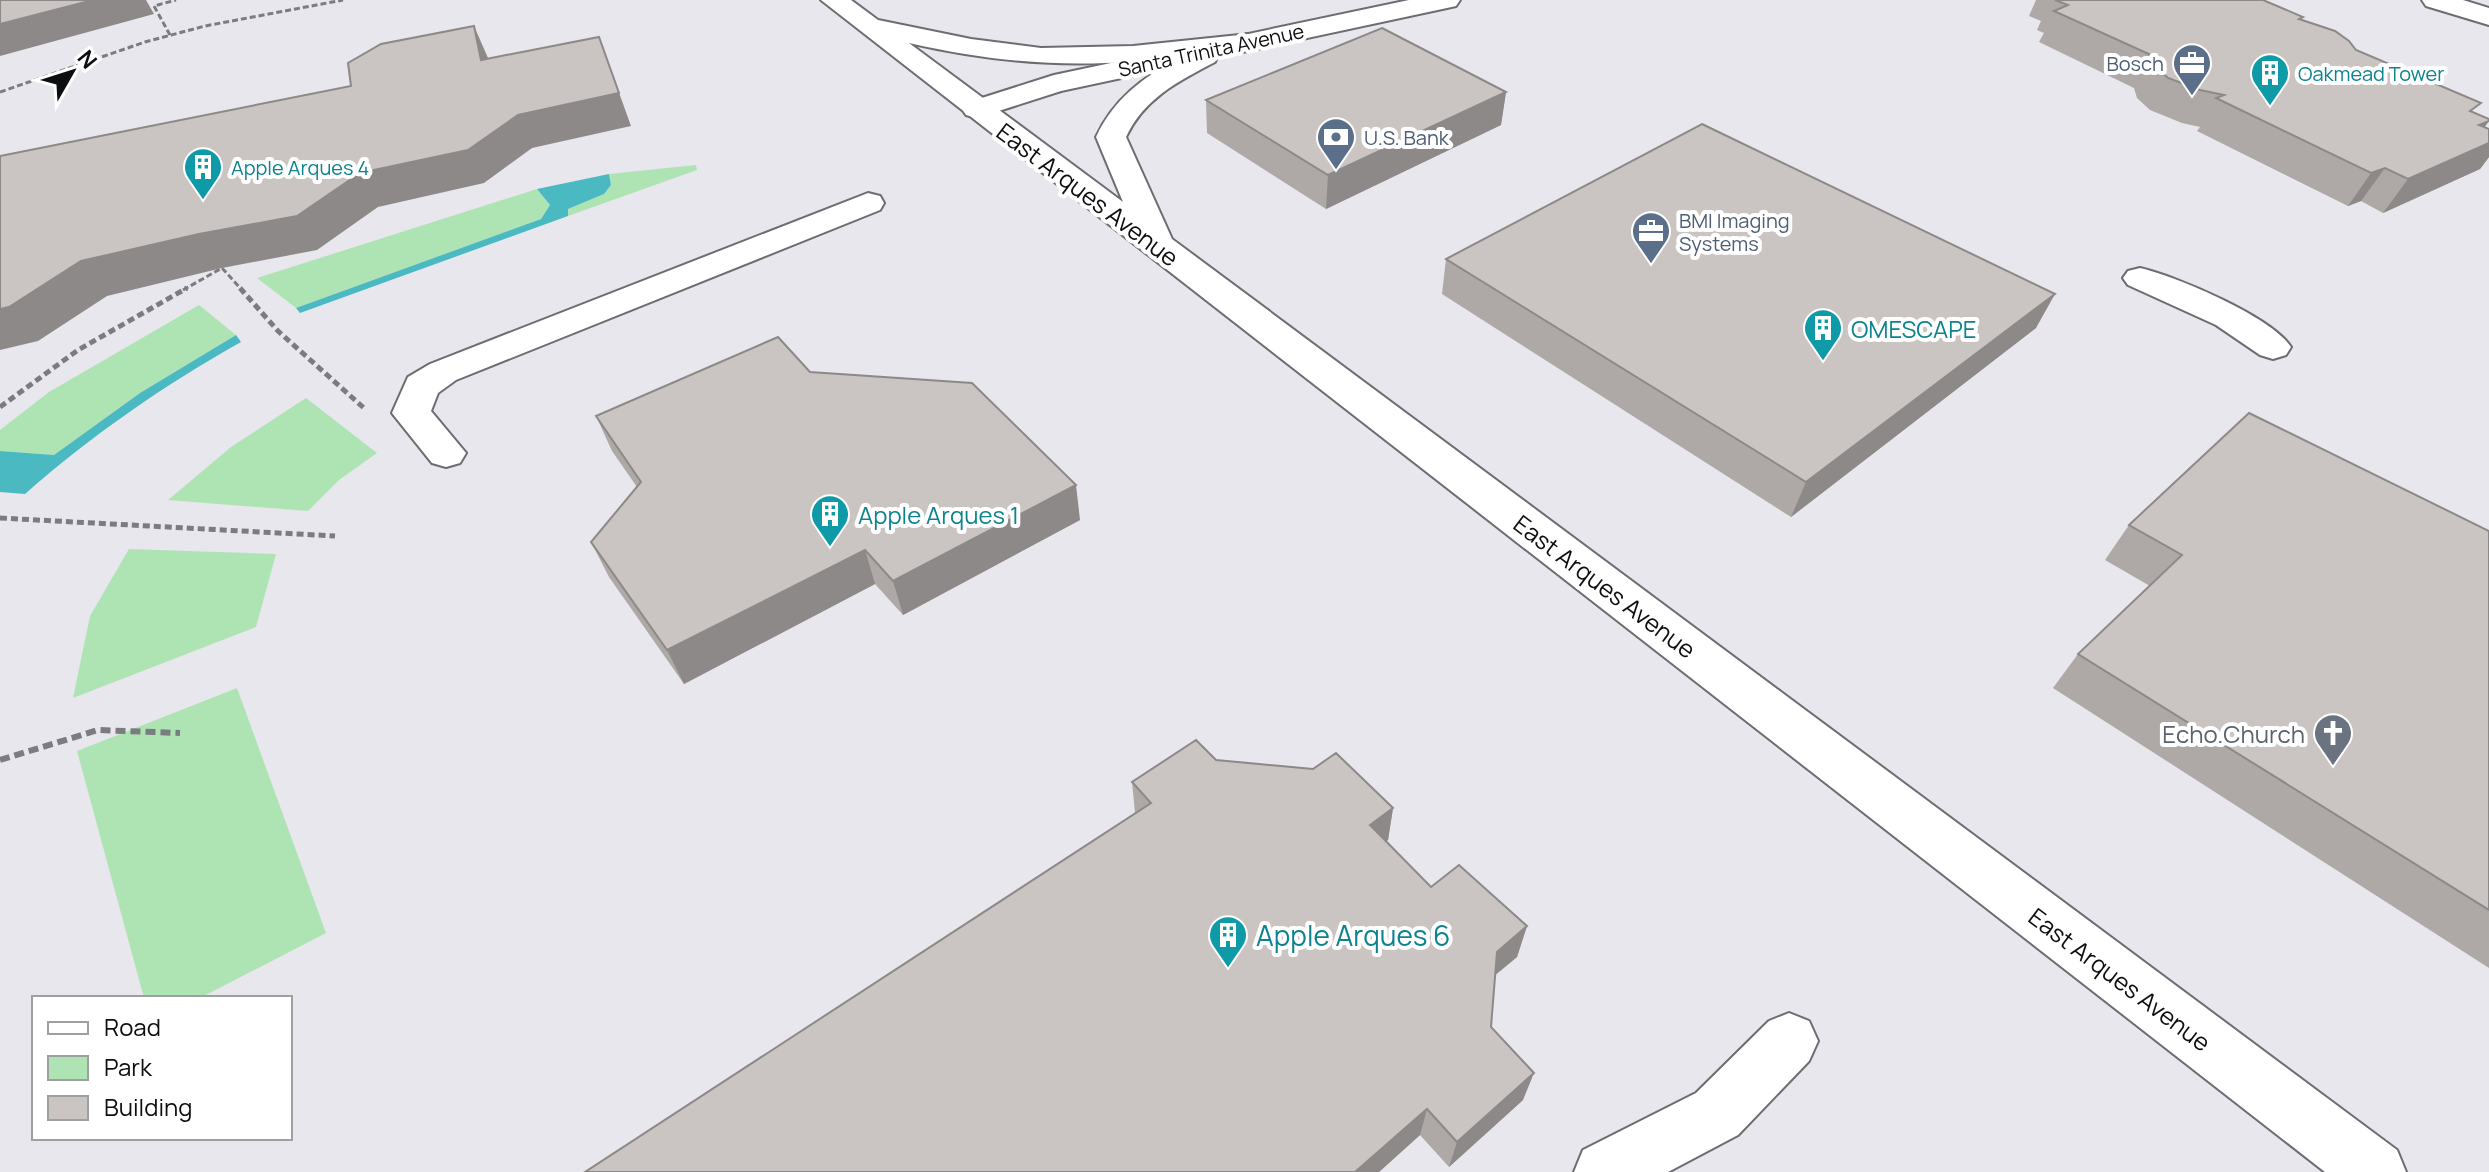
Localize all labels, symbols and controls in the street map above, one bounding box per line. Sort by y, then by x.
street label: Santa Trinita Avenue [1116,17,1306,83]
north arrow [32,32,112,112]
office icon: Bosch [2171,42,2213,97]
text: N [71,44,104,75]
place label: Bosch [2107,50,2164,77]
building icon: Oakmead Tower [2249,52,2291,107]
place label: Oakmead Tower [2298,60,2444,87]
street label: East Arques Avenue [990,115,1186,273]
bank icon: U.S. Bank [1315,116,1357,171]
place label: U.S. Bank [1364,124,1450,151]
building icon: Apple Arques 4 [182,146,224,201]
place label: Apple Arques 4 [231,154,369,181]
place label: BMI Imaging Systems [1679,207,1790,257]
office icon: BMI Imaging Systems [1630,210,1672,265]
building icon: OMESCAPE [1802,307,1844,362]
place label: OMESCAPE [1851,312,1976,345]
building icon: Apple Arques 1 [809,493,851,548]
place label: Apple Arques 1 [858,498,1019,531]
street label: East Arques Avenue [1507,507,1703,665]
church icon: Echo.Church [2312,712,2354,767]
place label: Echo.Church [2162,717,2305,750]
street label: East Arques Avenue [2022,900,2218,1058]
building icon: Apple Arques 6 [1207,914,1249,969]
place label: Apple Arques 6 [1256,916,1451,954]
legend [32,996,292,1140]
text: Road [104,1010,161,1043]
text: Park [104,1050,153,1083]
text: Building [104,1090,192,1123]

